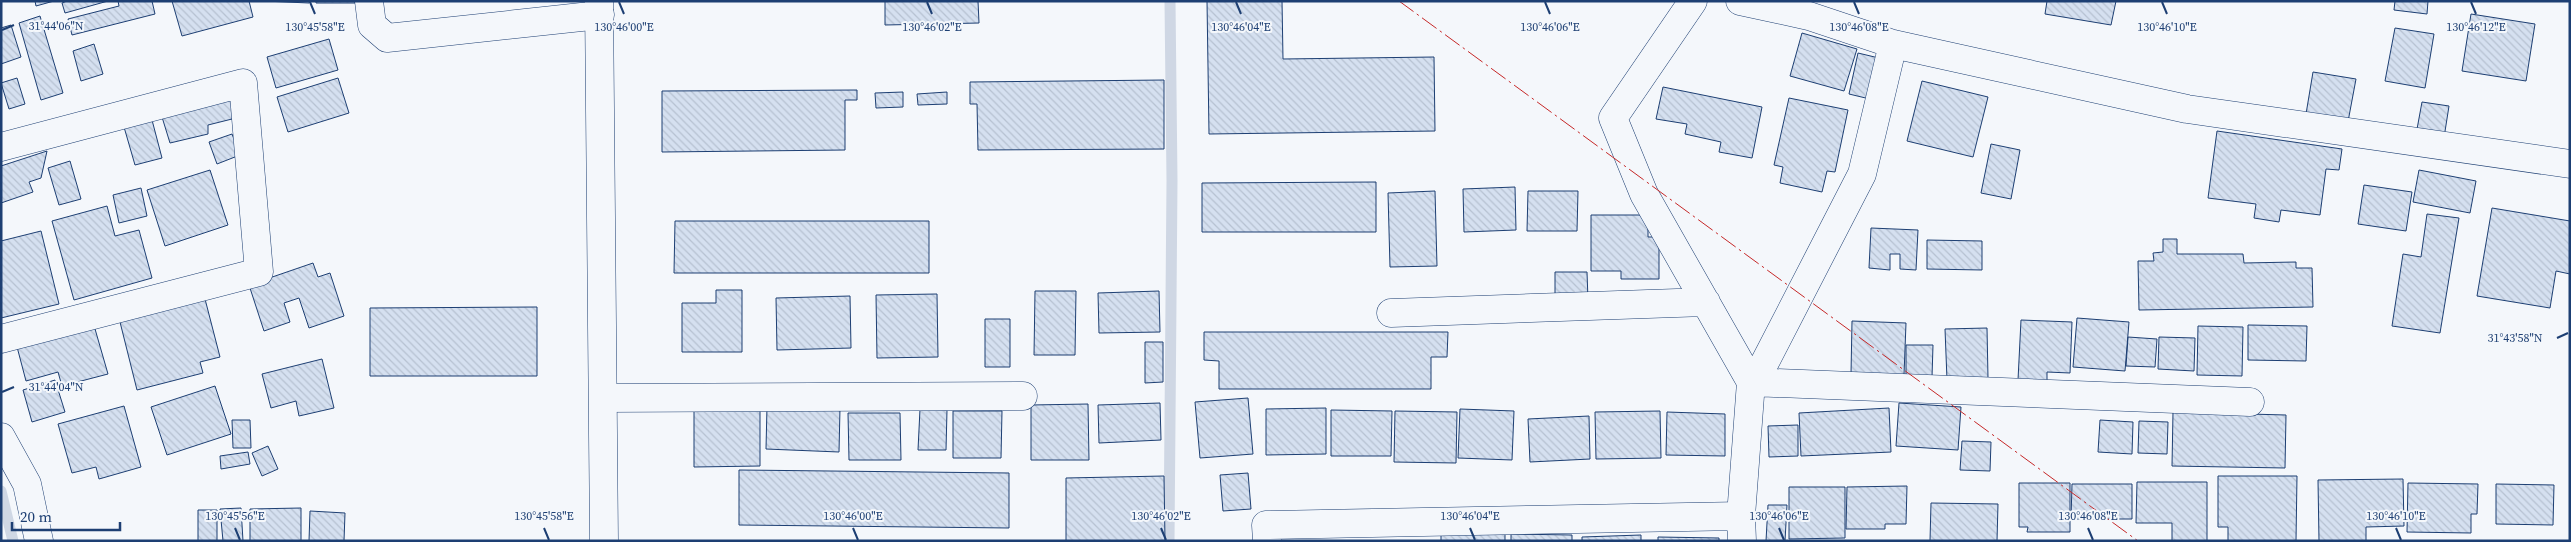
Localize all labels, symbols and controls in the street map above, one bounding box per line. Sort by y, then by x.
text: 31°44'06"N [28,18,84,34]
text: 130°45'58"E [285,19,345,35]
text: 130°46'00"E [594,19,654,35]
text: 130°46'02"E [902,19,962,35]
text: 130°46'04"E [1211,19,1271,35]
text: 130°46'06"E [1520,19,1580,35]
text: 130°46'08"E [1829,19,1889,35]
text: 130°46'10"E [2137,19,2197,35]
text: 130°46'12"E [2446,19,2506,35]
text: 31°43'58"N [2487,330,2543,346]
text: 31°44'04"N [28,379,84,395]
scale bar [12,500,120,532]
text: 20 m [20,506,52,527]
text: 130°45'56"E [205,508,265,524]
text: 130°45'58"E [514,508,574,524]
text: 130°46'00"E [823,508,883,524]
text: 130°46'02"E [1131,508,1191,524]
text: 130°46'04"E [1440,508,1500,524]
text: 130°46'06"E [1749,508,1809,524]
text: 130°46'08"E [2058,508,2118,524]
text: 130°46'10"E [2366,508,2426,524]

